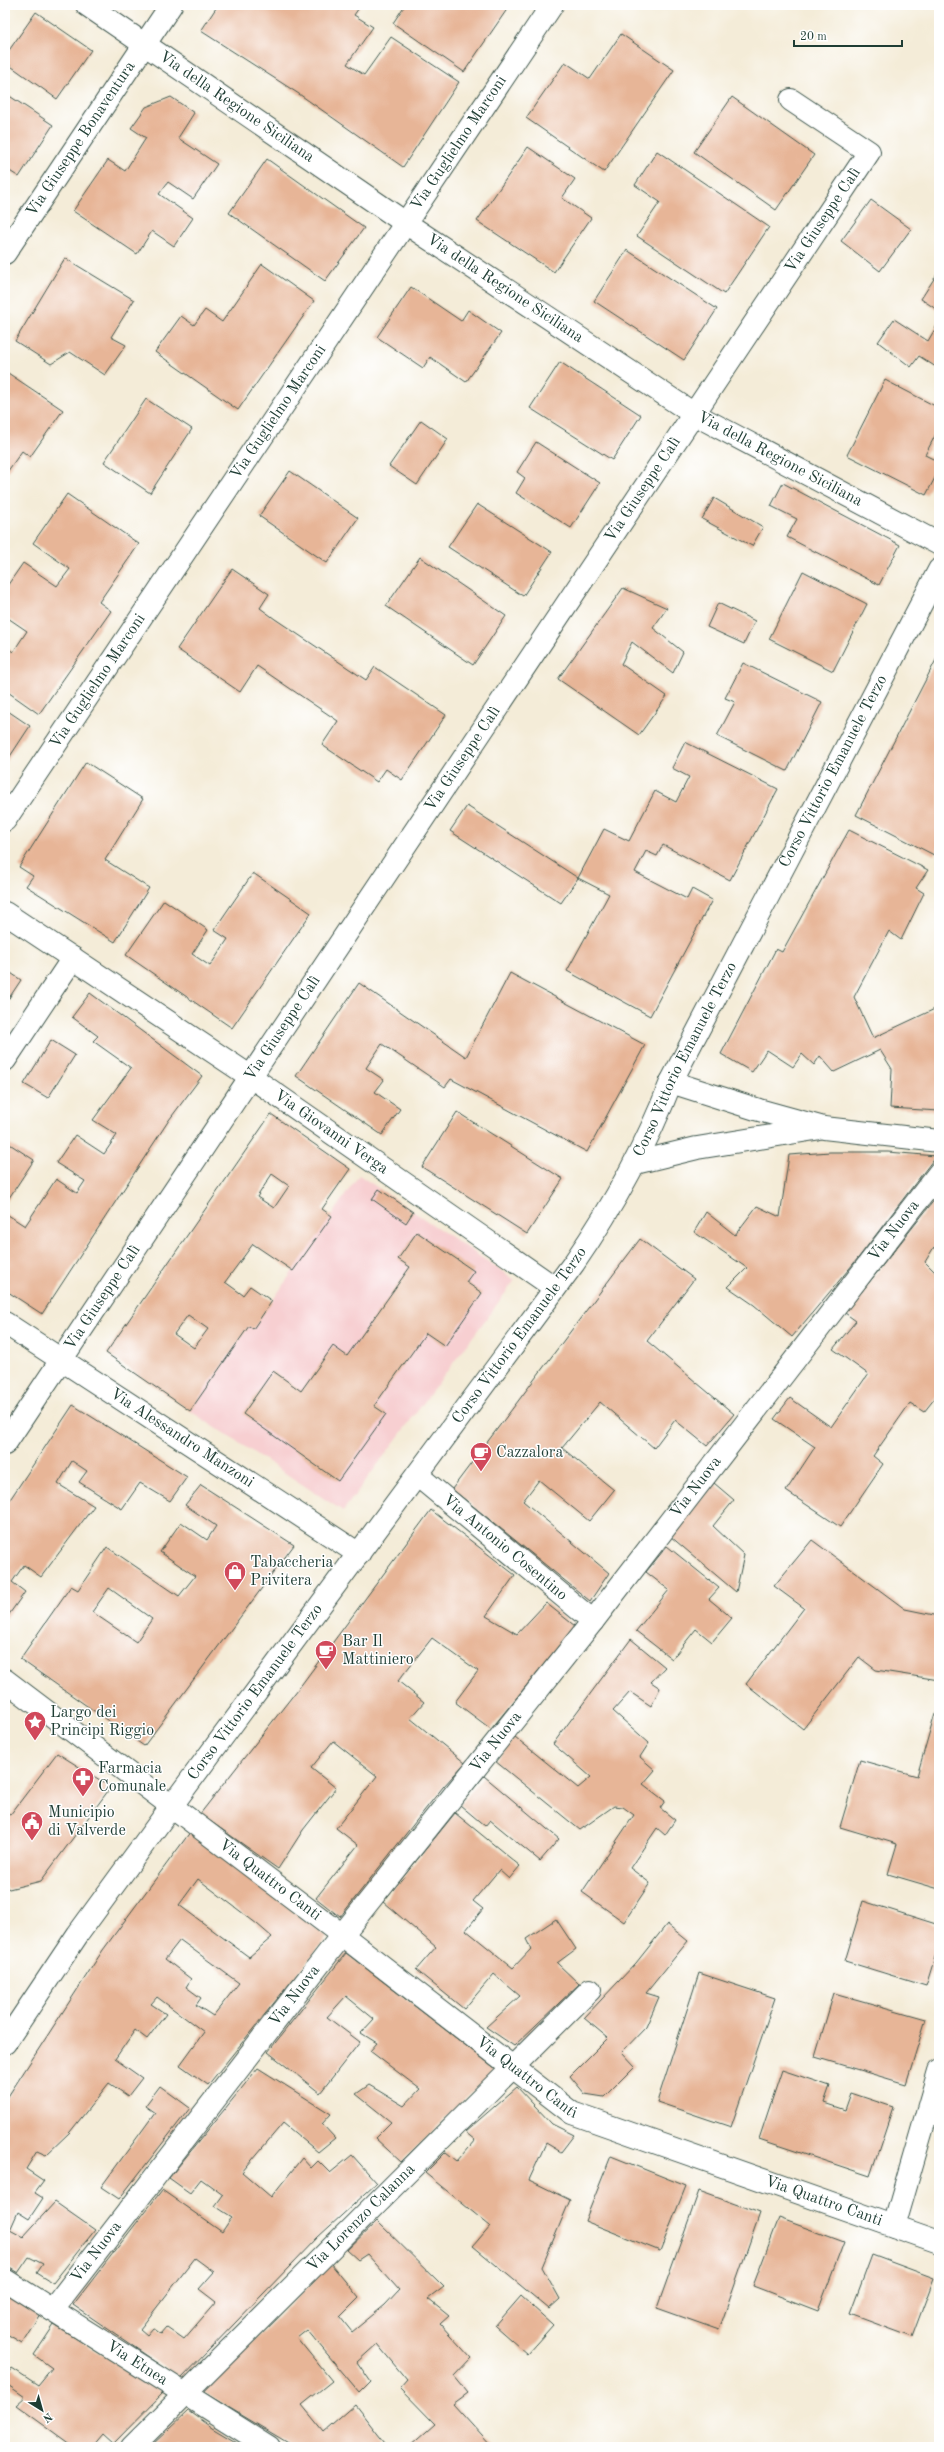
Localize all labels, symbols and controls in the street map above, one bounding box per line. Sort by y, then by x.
scale bar [794,22,902,48]
text: 20 m [800,31,827,43]
street label: Via della Regione Siciliana [156,49,317,166]
street label: Via Giuseppe Bonaventura [24,59,139,220]
street label: Via Guglielmo Marconi [408,73,510,213]
street label: Via Giuseppe Calì [782,165,864,276]
street label: Via della Regione Siciliana [424,231,586,346]
street label: Via Guglielmo Marconi [228,342,329,483]
street label: Via della Regione Siciliana [695,409,865,510]
street label: Via Giuseppe Calì [602,434,684,545]
street label: Via Guglielmo Marconi [47,611,149,752]
street label: Corso Vittorio Emanuele Terzo [777,673,890,870]
street label: Via Giuseppe Calì [422,704,504,815]
street label: Corso Vittorio Emanuele Terzo [631,960,740,1159]
street label: Via Giuseppe Calì [242,973,324,1084]
street label: Via Giovanni Verga [271,1088,391,1178]
street label: Via Nuova [866,1197,923,1264]
street label: Via Giuseppe Calì [62,1242,144,1353]
street label: Corso Vittorio Emanuele Terzo [450,1245,590,1427]
street label: Via Alessandro Manzoni [107,1386,256,1491]
cafe icon: Cazzalora [468,1440,494,1473]
place label: Cazzalora [496,1445,563,1461]
street label: Via Nuova [668,1454,725,1521]
street label: Via Antonio Cosentino [439,1492,570,1604]
place label: Tabaccheria Privitera [250,1555,333,1589]
shop icon: Tabaccheria Privitera [222,1559,248,1592]
street label: Corso Vittorio Emanuele Terzo [185,1601,326,1783]
place label: Bar Il Mattiniero [342,1634,414,1668]
cafe icon: Bar Il Mattiniero [313,1638,339,1671]
place label: Largo dei Principi Riggio [50,1705,154,1739]
place icon: Largo dei Principi Riggio [22,1709,48,1742]
street label: Via Nuova [467,1709,525,1775]
place label: Farmacia Comunale [98,1761,166,1795]
pharmacy icon: Farmacia Comunale [70,1765,96,1798]
place label: Municipio di Valverde [48,1805,126,1839]
public building icon: Municipio di Valverde [19,1809,45,1842]
street label: Via Quattro Canti [216,1837,324,1924]
street label: Via Nuova [266,1962,323,2029]
street label: Via Quattro Canti [473,2034,579,2122]
street label: Via Lorenzo Calanna [304,2161,418,2275]
street label: Via Quattro Canti [763,2173,884,2229]
street label: Via Nuova [68,2219,125,2286]
street label: Via Etnea [103,2338,170,2389]
north arrow [22,2390,62,2430]
text: N [40,2410,54,2424]

